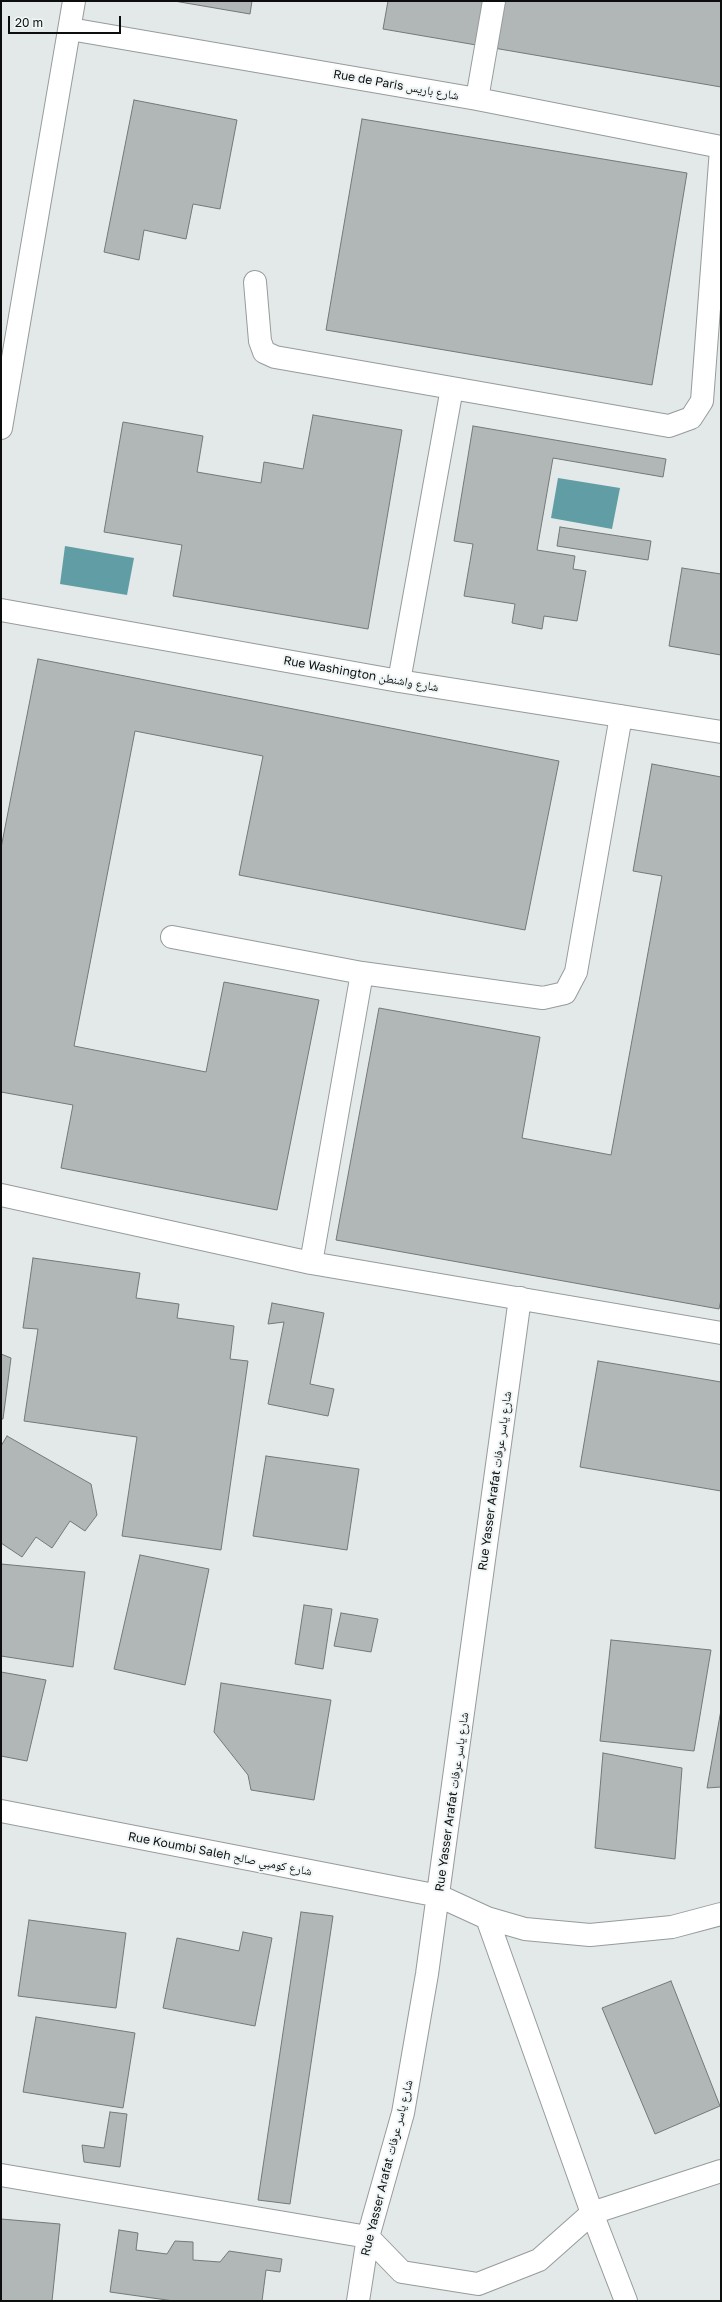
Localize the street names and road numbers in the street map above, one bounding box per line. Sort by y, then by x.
street label: Rue de Paris شارع باريس [332,67,460,103]
street label: Rue Washington شارع واشنطن [282,653,440,695]
street label: Rue Yasser Arafat شارع ياسر عرفات [475,1390,515,1572]
street label: Rue Yasser Arafat شارع ياسر عرفات [432,1711,472,1893]
street label: Rue Koumbi Saleh شارع كومبي صالح [127,1829,313,1879]
street label: Rue Yasser Arafat شارع ياسر عرفات [358,2078,416,2258]

